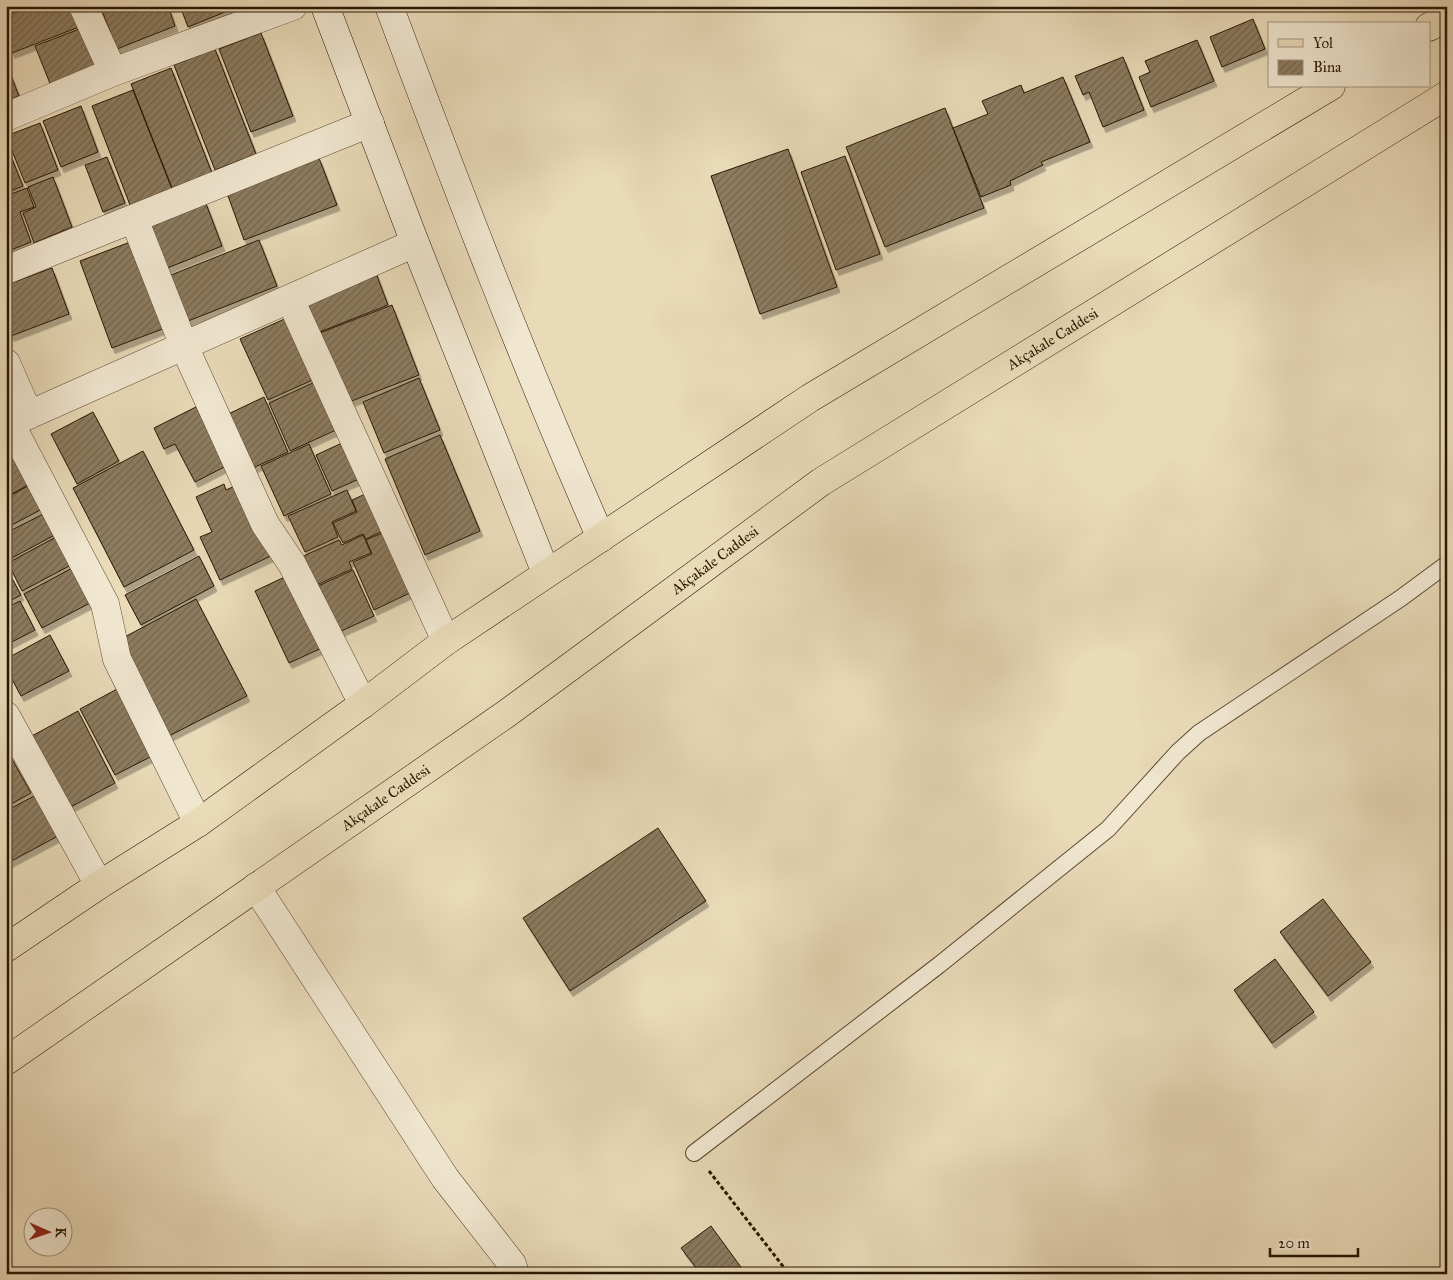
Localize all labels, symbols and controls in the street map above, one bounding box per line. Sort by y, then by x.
legend [1268,22,1430,88]
text: Yol [1313,34,1334,52]
text: Bina [1313,58,1342,76]
street label: Akçakale Caddesi [1003,304,1101,374]
street label: Akçakale Caddesi [667,522,762,599]
street label: Akçakale Caddesi [337,761,433,835]
north arrow [22,1208,72,1258]
scale bar [1270,1225,1358,1257]
text: K [52,1227,69,1239]
text: 20 m [1278,1234,1310,1252]

